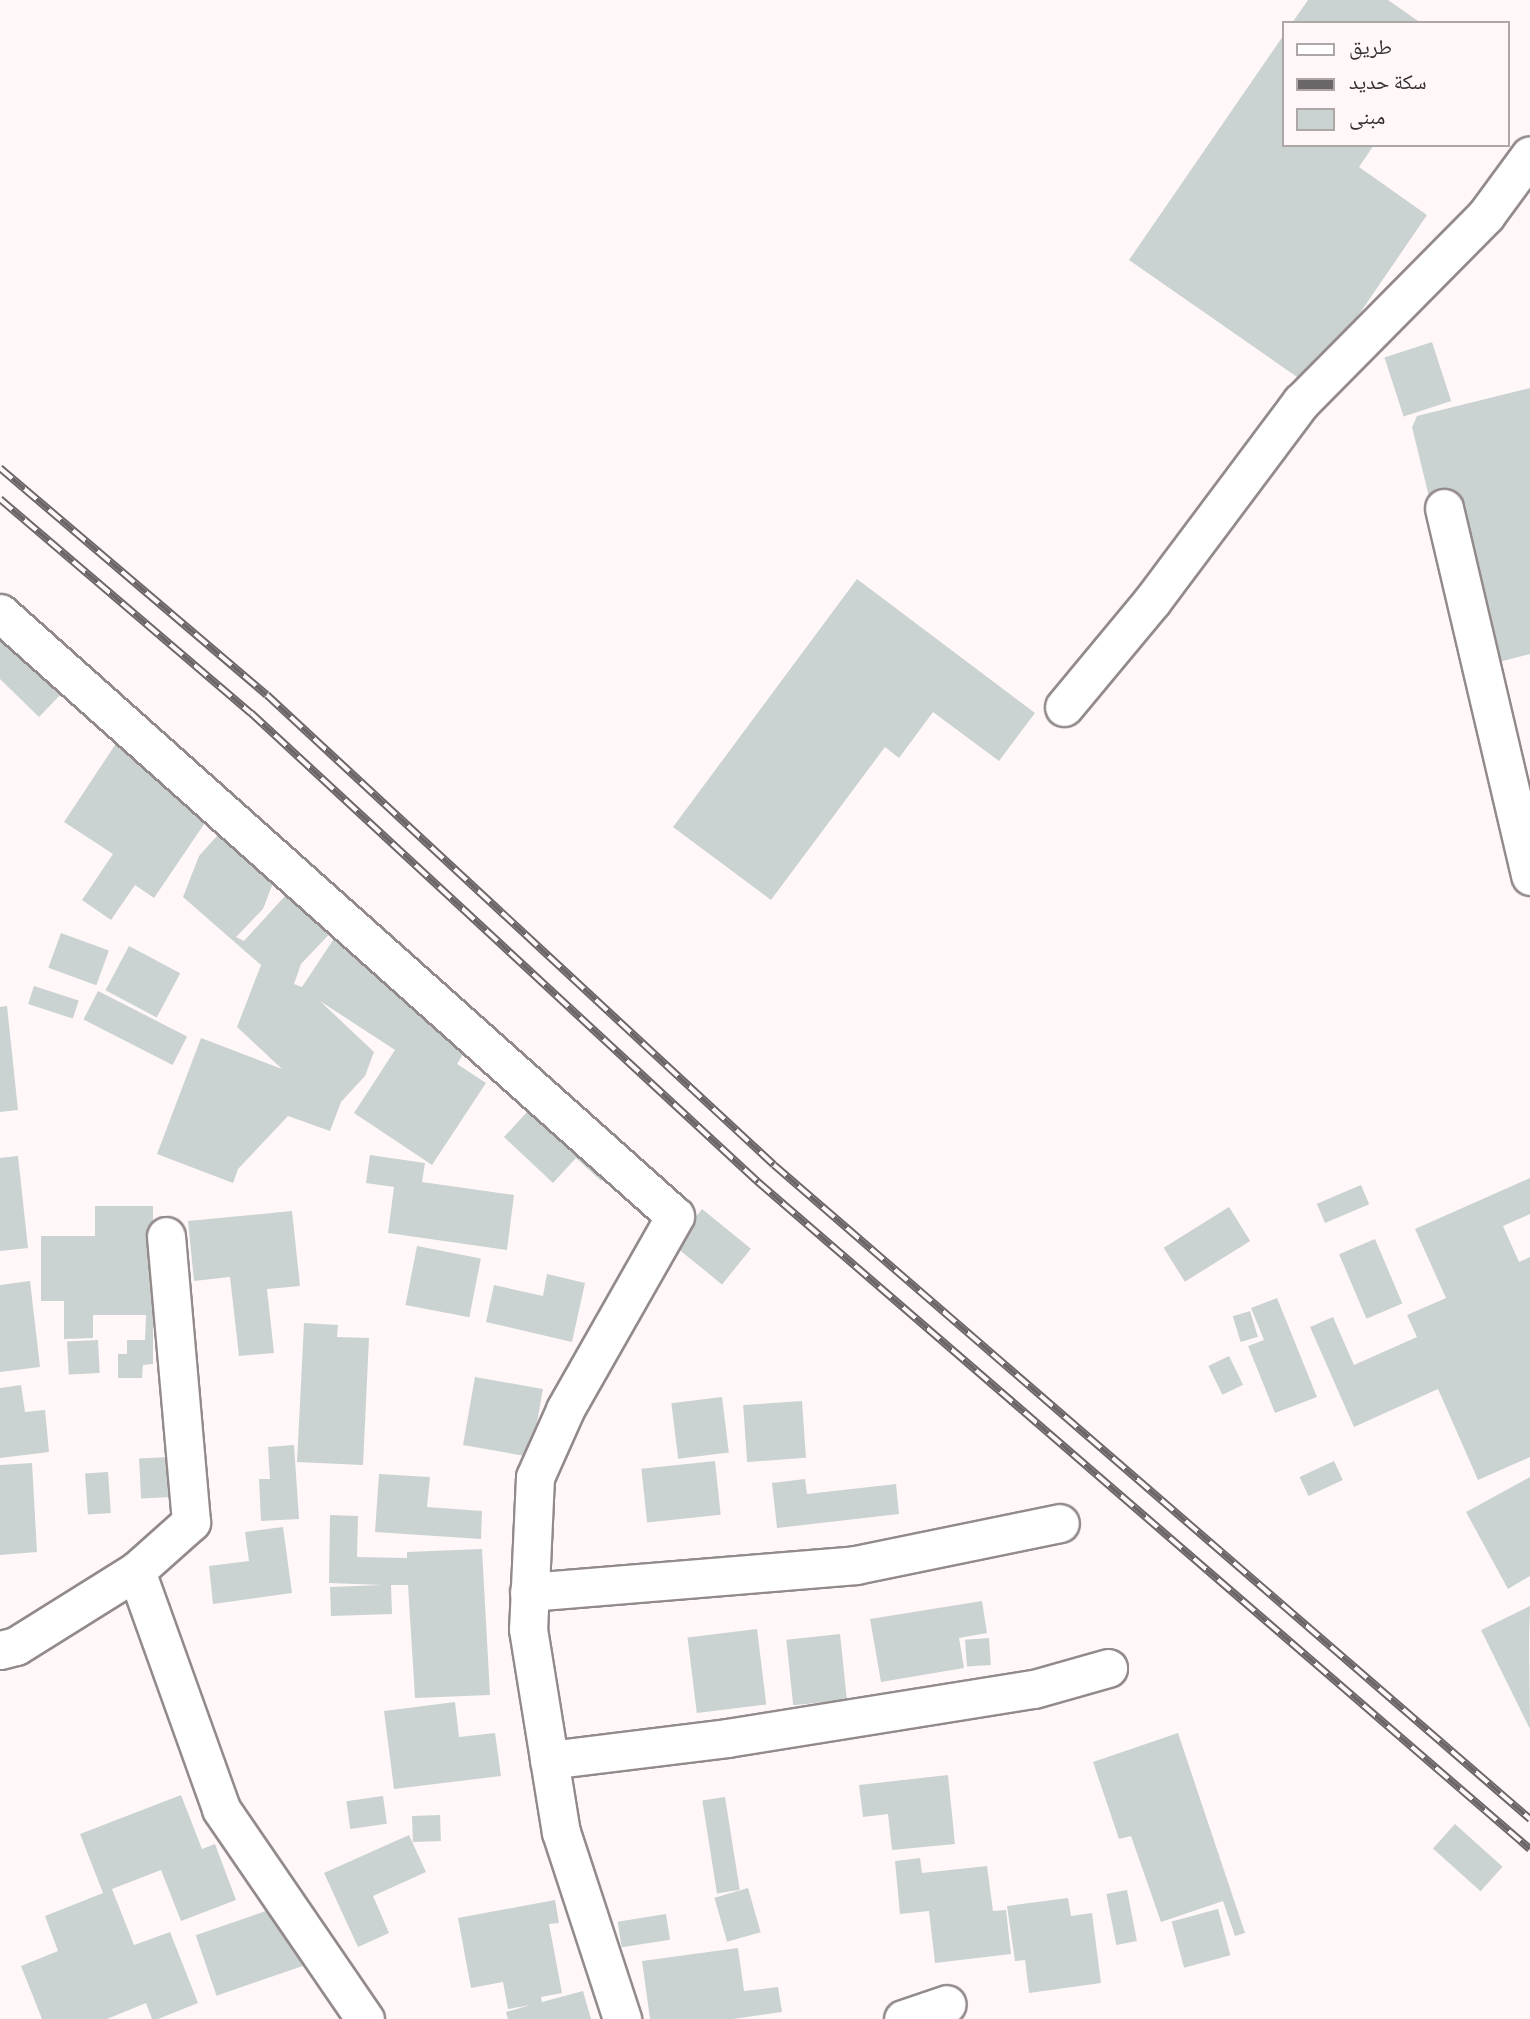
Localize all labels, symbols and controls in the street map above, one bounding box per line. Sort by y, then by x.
legend [1282,21,1509,147]
text: طريق [1349,32,1392,60]
text: سكة حديد [1349,67,1427,95]
text: مبنى [1349,102,1385,130]

